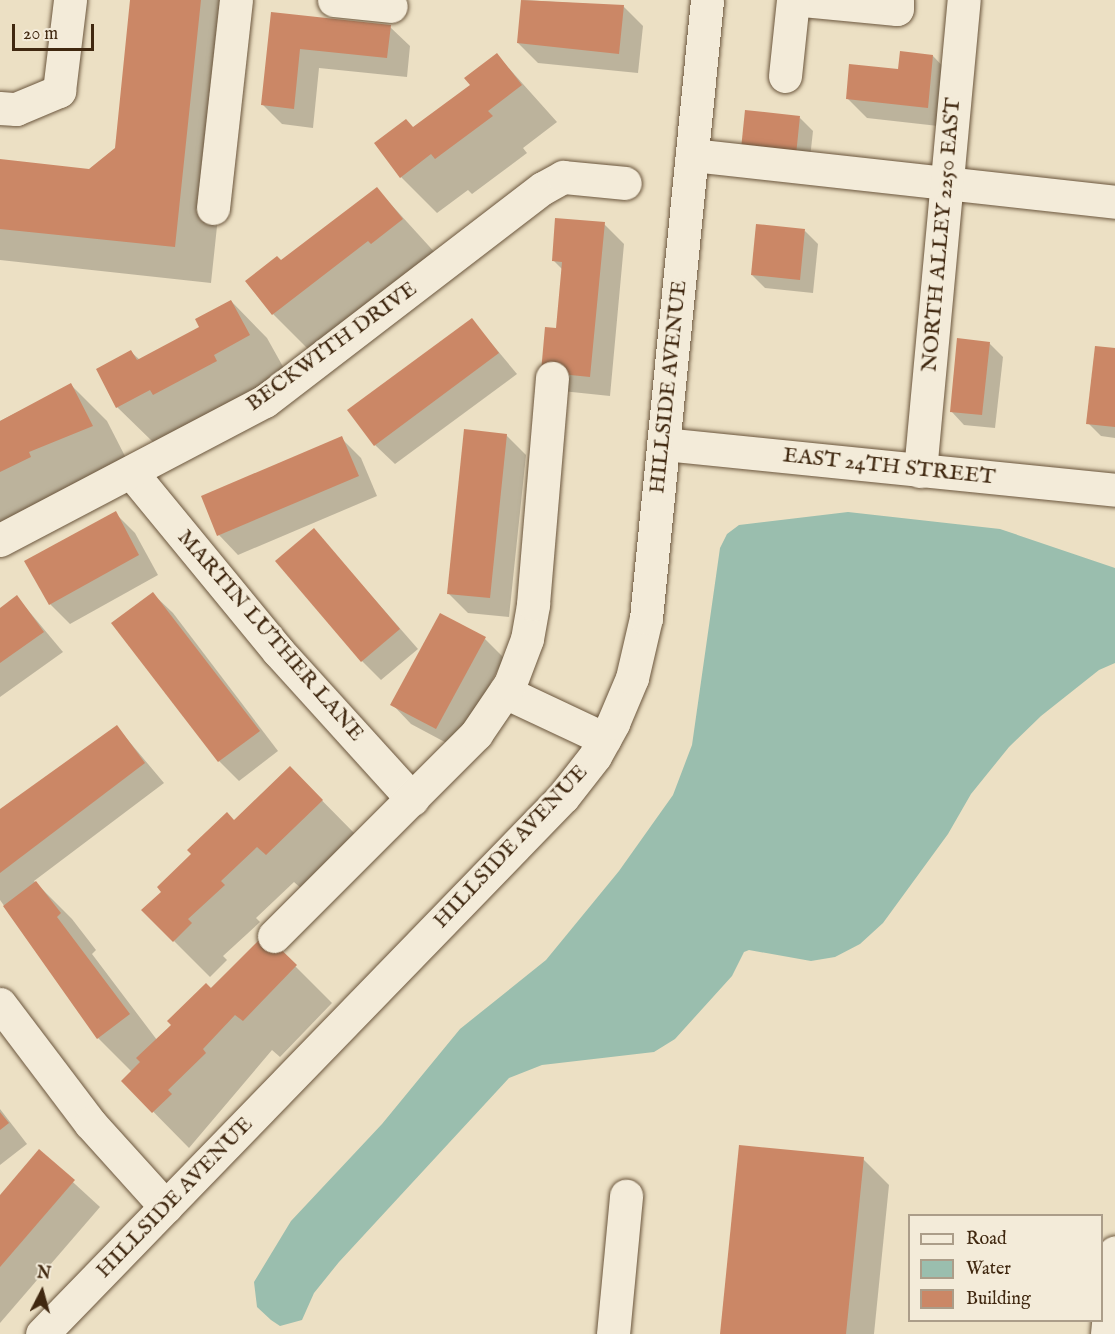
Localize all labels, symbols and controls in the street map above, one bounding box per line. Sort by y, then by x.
scale bar [15,12,98,50]
text: 20 m [23,23,58,46]
street label: NORTH ALLEY 2250 EAST [917,97,967,373]
street label: BECKWITH DRIVE [242,276,422,418]
street label: HILLSIDE AVENUE [645,279,693,495]
street label: EAST 24TH STREET [781,443,997,491]
street label: MARTIN LUTHER LANE [171,525,369,747]
street label: HILLSIDE AVENUE [428,760,594,934]
street label: HILLSIDE AVENUE [91,1112,259,1284]
legend [908,1214,1103,1322]
text: Road [966,1228,1007,1251]
text: Water [966,1258,1011,1281]
north arrow [12,1262,72,1322]
text: N [36,1263,52,1285]
text: Building [966,1288,1031,1311]

